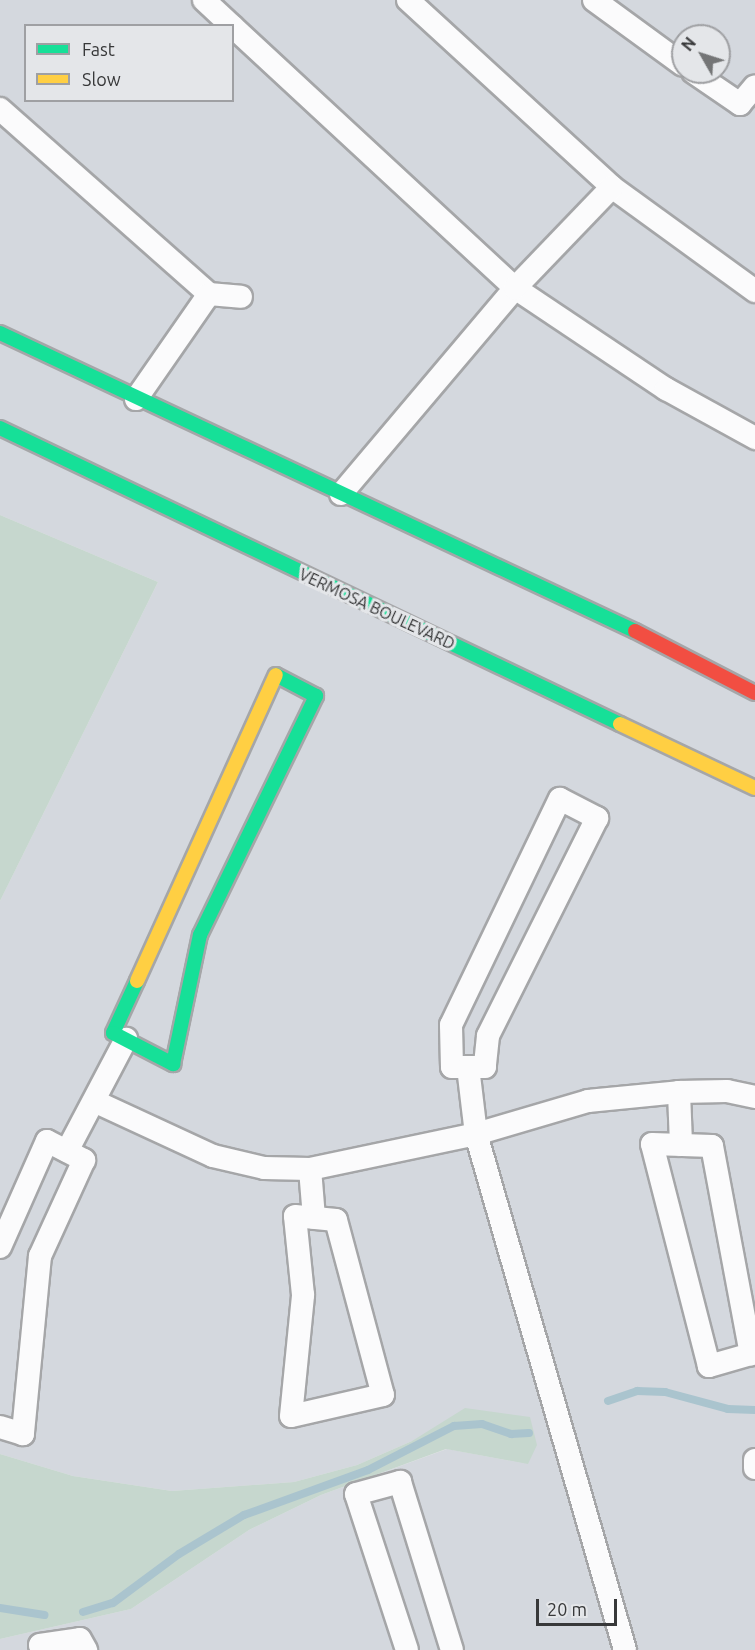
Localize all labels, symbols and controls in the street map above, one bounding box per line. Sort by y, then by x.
legend [24,24,234,102]
north arrow [671,24,731,84]
text: N [678,34,699,54]
text: Fast [82,39,115,59]
text: Slow [82,69,121,89]
street label: VERMOSA BOULEVARD [296,564,458,654]
scale bar [539,1587,620,1625]
text: 20 m [547,1599,587,1619]

